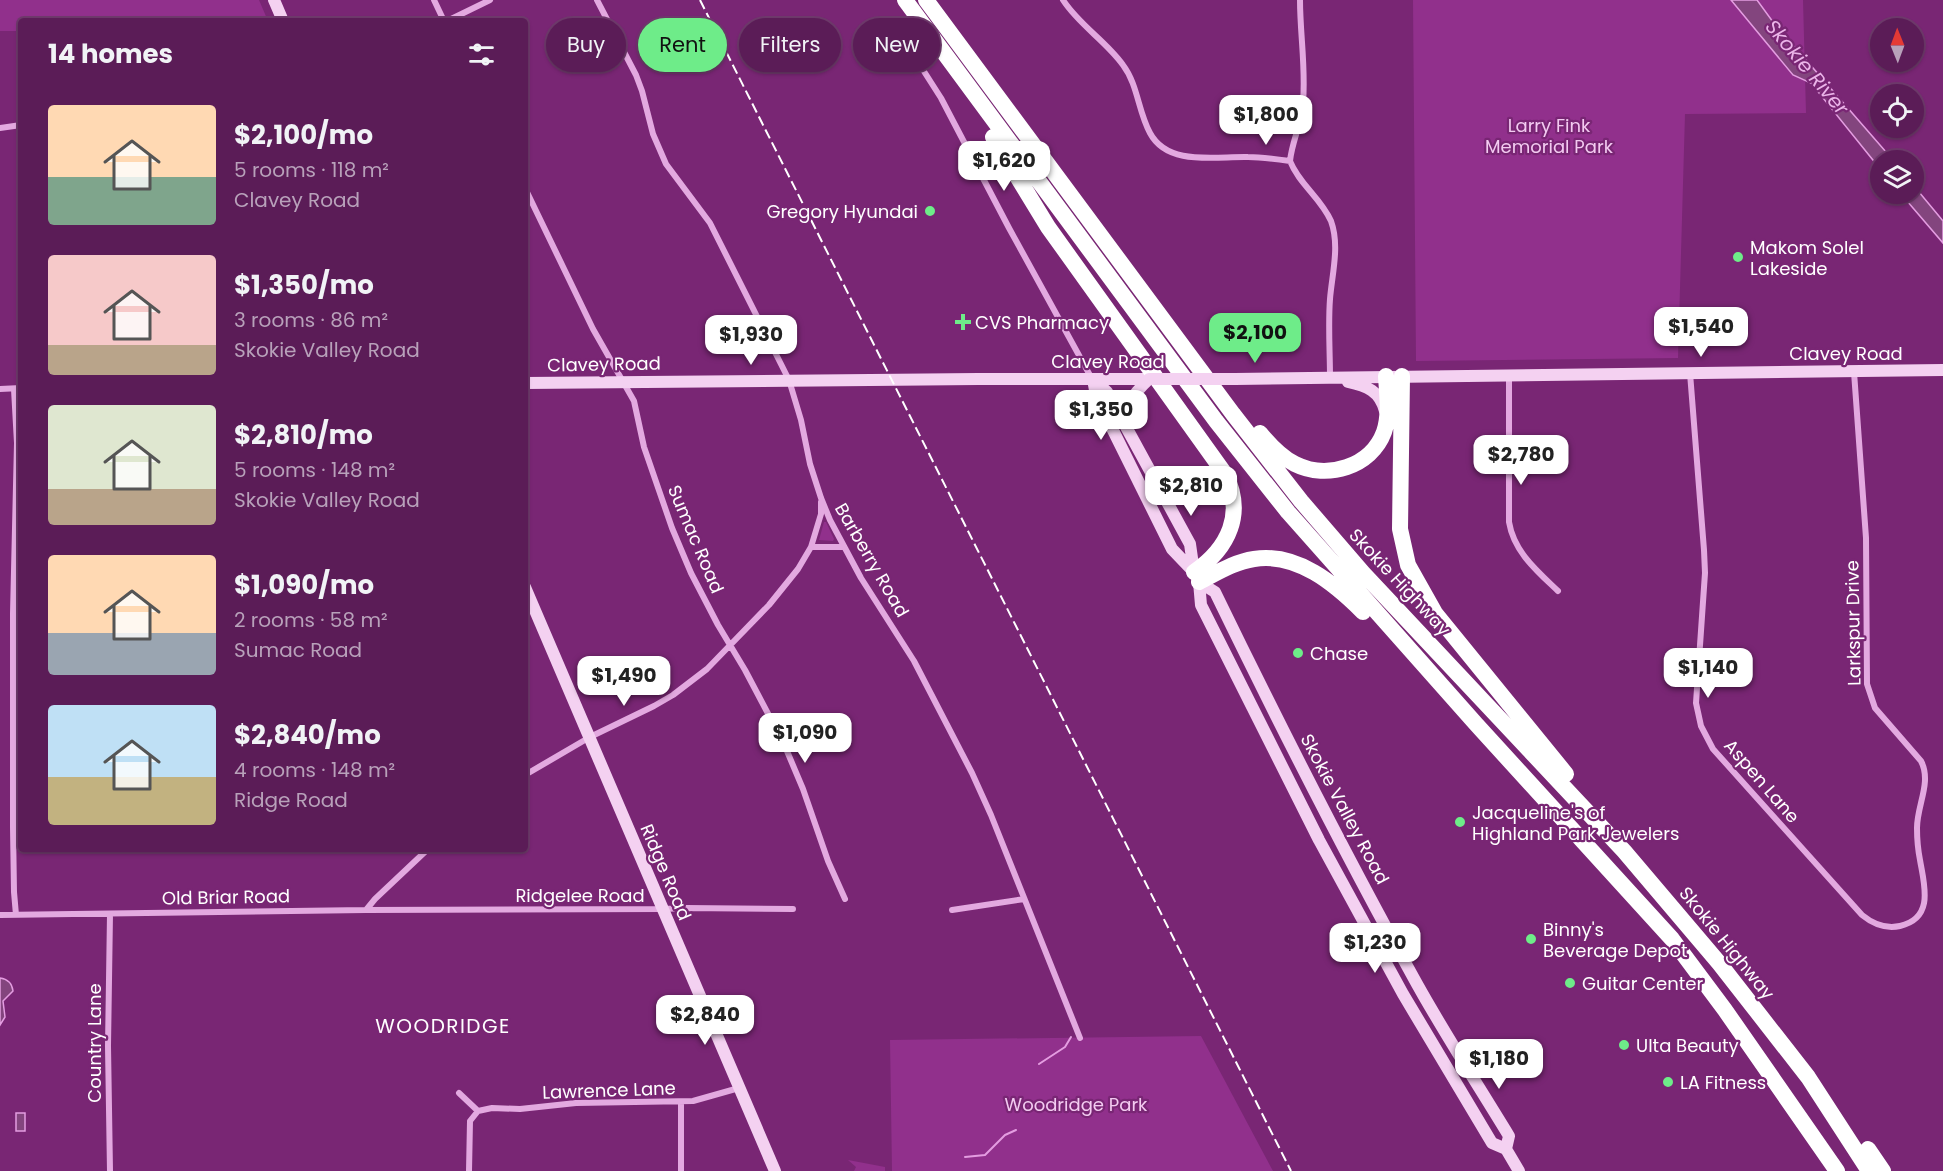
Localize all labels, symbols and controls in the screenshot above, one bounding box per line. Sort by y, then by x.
water label: Skokie River [1759,13,1856,121]
chip: Buy [546,18,626,72]
chip: Rent [638,18,727,72]
chip: Filters [739,18,841,72]
chip: New [853,18,940,72]
north arrow [1870,18,1924,72]
map controls [1870,18,1924,204]
text: 14 homes [48,36,173,72]
icon: filters [465,38,498,71]
button: locate [1870,84,1924,138]
pin: $1,800 [1217,95,1315,146]
text: $1,800 [1233,100,1299,128]
park label: Larry Fink Memorial Park [1485,113,1614,159]
text: $2,100/mo [234,117,373,153]
icon: home [96,129,168,201]
pin: $1,620 [955,141,1053,192]
text: $1,620 [972,146,1036,174]
button: layers [1870,150,1924,204]
text: 5 rooms · 118 m² [234,156,389,184]
text: Clavey Road [234,186,360,214]
place label: Gregory Hyundai [766,199,918,224]
marker: Gregory Hyundai [923,204,937,218]
place label: Makom Solel Lakeside [1750,235,1864,281]
marker: Makom Solel Lakeside [1731,250,1745,264]
text: $1,350/mo [234,267,374,303]
icon: home [96,279,168,351]
text: 3 rooms · 86 m² [234,306,388,334]
pin: $1,540 [1652,307,1750,358]
place label: CVS Pharmacy [975,310,1109,335]
text: $1,540 [1668,312,1734,340]
pin: $2,100 [1206,313,1304,364]
pin: $1,930 [702,315,800,366]
marker: CVS Pharmacy [956,315,970,329]
text: $2,100 [1223,318,1287,346]
text: $1,930 [719,320,783,348]
text: Skokie Valley Road [234,336,420,364]
street label: Clavey Road [1789,341,1903,366]
street label: Clavey Road [1051,349,1165,374]
street label: Clavey Road [547,351,661,377]
pin: $1,350 [1052,390,1150,441]
text: $1,350 [1069,395,1133,423]
text: $2,810/mo [234,417,373,453]
icon: home [96,429,168,501]
pin: $2,780 [1472,435,1570,486]
text: $2,780 [1487,440,1555,468]
text: 5 rooms · 148 m² [234,456,395,484]
pin: $2,810 [1142,466,1240,517]
text: $2,810 [1159,471,1223,499]
street label: Sumac Road [662,481,730,597]
text: Skokie Valley Road [234,486,420,514]
street label: Barberry Road [829,498,915,622]
street label: Skokie Highway [1344,523,1456,641]
street label: Larkspur Drive [1839,560,1867,686]
text: $1,090/mo [234,567,374,603]
icon: home [96,579,168,651]
text: 2 rooms · 58 m² [234,606,388,634]
text: Sumac Road [234,636,362,664]
place label: Chase [1310,641,1368,666]
marker: Chase [1291,646,1305,660]
pin: $1,140 [1659,648,1757,699]
text: $1,140 [1678,653,1738,681]
pin: $1,490 [575,656,673,707]
text: $1,490 [591,661,657,689]
pin: $1,090 [756,713,854,764]
text: $2,840/mo [234,717,381,753]
text: $1,090 [773,718,837,746]
icon: home [96,729,168,801]
street label: Skokie Valley Road [1295,729,1395,889]
street label: Aspen Lane [1719,734,1805,828]
text: 4 rooms · 148 m² [234,756,395,784]
text: Ridge Road [234,786,348,814]
place label: Jacqueline's of Highland Park Jewelers [1472,800,1679,846]
marker: Jacqueline's of Highland Park Jewelers [1453,815,1467,829]
street label: Ridge Road [634,820,698,924]
street label: Skokie Highway [1674,881,1780,1005]
street label: Old Briar Road [162,883,290,911]
street label: Ridgelee Road [515,883,645,908]
place label: Binny's Beverage Depot [1543,917,1688,963]
pin: $1,230 [1326,923,1424,974]
text: $1,230 [1344,928,1406,956]
marker: Binny's Beverage Depot [1524,932,1538,946]
place label: Guitar Center [1582,971,1703,996]
marker: Guitar Center [1563,976,1577,990]
street label: Country Lane [82,983,107,1103]
pin: $2,840 [656,995,754,1046]
text: $2,840 [670,1000,740,1028]
district label: WOODRIDGE [375,1012,511,1040]
place label: Ulta Beauty [1636,1033,1739,1058]
marker: Ulta Beauty [1617,1038,1631,1052]
pin: $1,180 [1450,1039,1548,1090]
text: $1,180 [1469,1044,1529,1072]
place label: LA Fitness [1680,1070,1766,1095]
street label: Lawrence Lane [542,1075,676,1105]
marker: LA Fitness [1661,1075,1675,1089]
park label: Woodridge Park [1005,1092,1148,1117]

